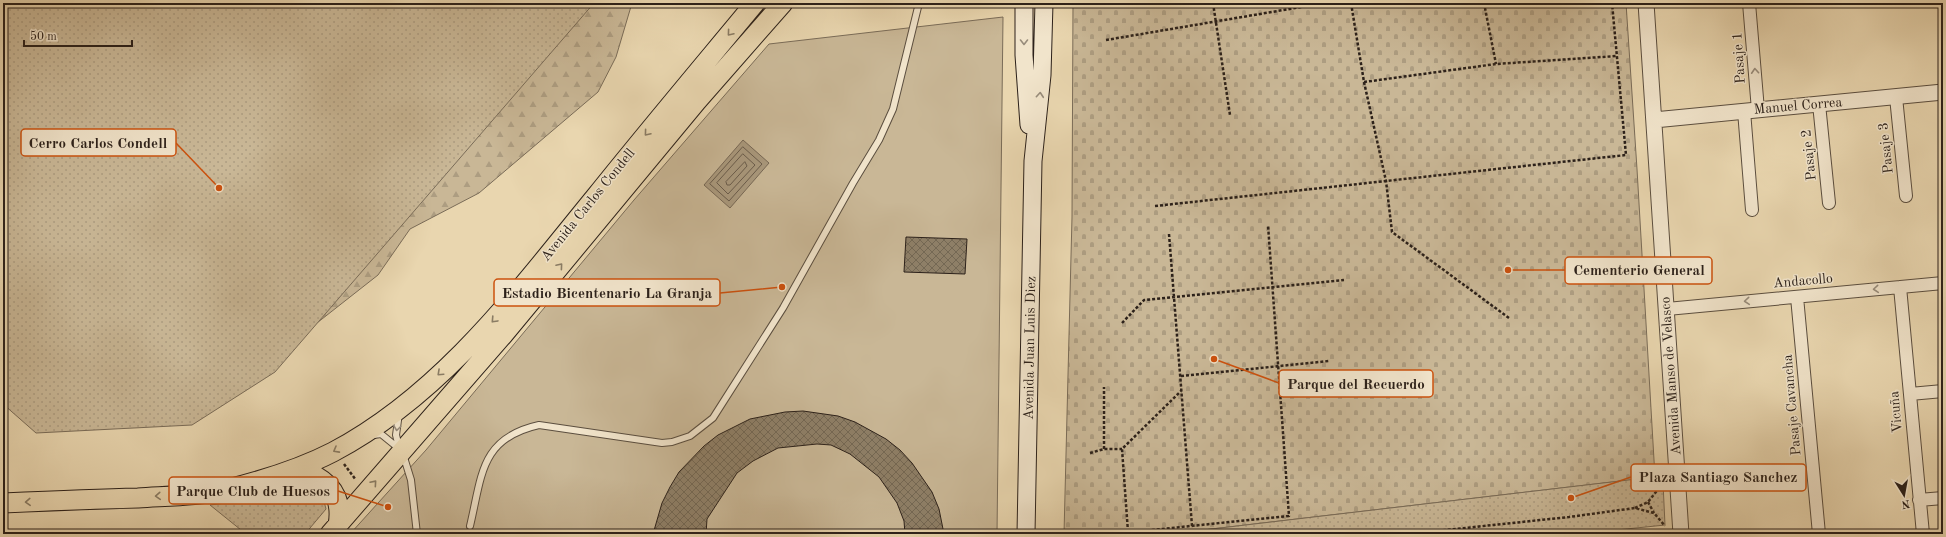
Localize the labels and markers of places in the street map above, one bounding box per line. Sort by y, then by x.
callout: Cerro Carlos Condell [21,129,176,156]
callout: Cementerio General [1565,257,1712,284]
callout: Estadio Bicentenario La Granja [494,279,720,306]
callout: Parque del Recuerdo [1279,370,1433,397]
callout: Plaza Santiago Sanchez [1631,464,1806,491]
callout: Parque Club de Huesos [169,477,338,504]

